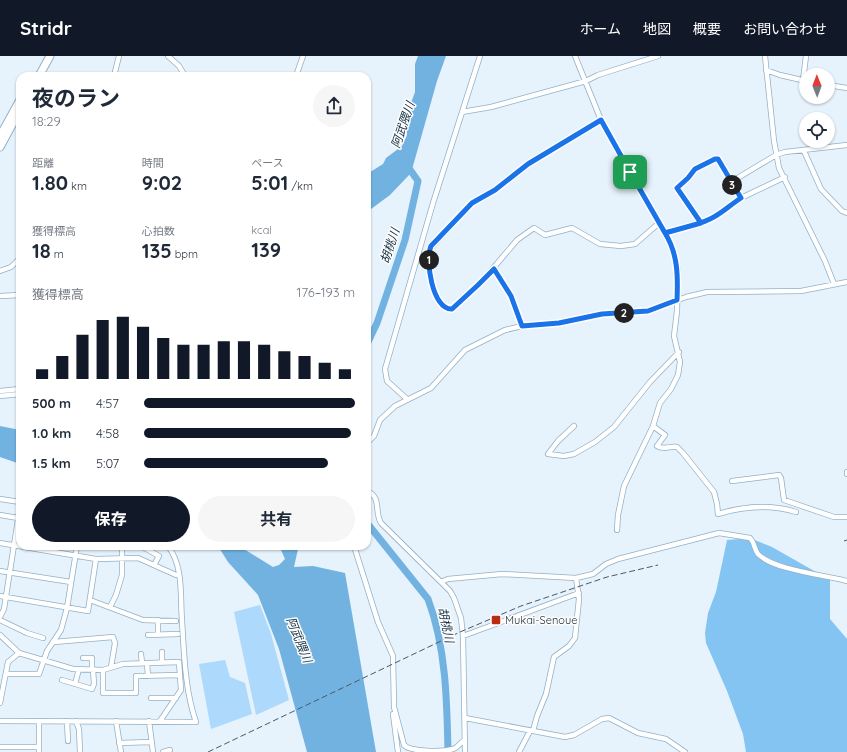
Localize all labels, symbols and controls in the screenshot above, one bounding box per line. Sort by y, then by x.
text: Stridr [20,16,72,40]
text: ホーム [579,20,621,38]
text: 地図 [643,20,671,38]
text: 概要 [693,20,721,38]
text: お問い合わせ [743,20,827,38]
north arrow [799,68,835,104]
map controls [799,68,835,148]
text: 夜のラン [32,84,120,112]
button: share [313,85,355,127]
water label: 阿武隈川 [388,98,418,150]
button: locate [799,112,835,148]
text: 18:29 [32,113,61,129]
pin [613,155,647,189]
text: 距離 [32,156,54,170]
text: 時間 [142,156,164,170]
text: ペース [251,156,284,170]
icon: arrive [619,161,641,183]
text: 1.80 [32,170,68,195]
text: 9:02 [142,170,182,195]
text: 5:01 [251,170,288,195]
pin: 3 [722,175,742,195]
text: 3 [729,178,735,192]
text: km [68,179,87,193]
text: /km [288,179,313,193]
text: kcal [251,223,272,237]
text: 獲得標高 [32,224,76,238]
text: 心拍数 [142,224,175,238]
water label: 胡桃川 [377,225,403,265]
text: 139 [251,237,281,262]
text: 18 [32,238,51,263]
text: 135 [142,238,172,263]
text: m [51,247,64,261]
text: bpm [172,247,198,261]
pin: 1 [419,250,439,270]
text: 1 [427,253,431,267]
text: 176–193 m [297,284,355,300]
text: 獲得標高 [32,286,84,302]
pin: 2 [614,303,634,323]
text: 2 [621,306,627,320]
text: 500 m [32,395,71,411]
text: 4:57 [96,395,119,411]
text: 1.0 km [32,425,71,441]
text: 4:58 [96,425,119,441]
text: 1.5 km [32,455,71,471]
text: 5:07 [96,455,119,471]
button: 保存 [32,496,190,542]
button: 共有 [198,496,355,542]
water label: 胡桃川 [435,606,458,646]
place label: Mukai-Senoue [505,613,577,627]
marker: Mukai-Senoue [490,614,502,626]
water label: 阿武隈川 [284,615,316,667]

